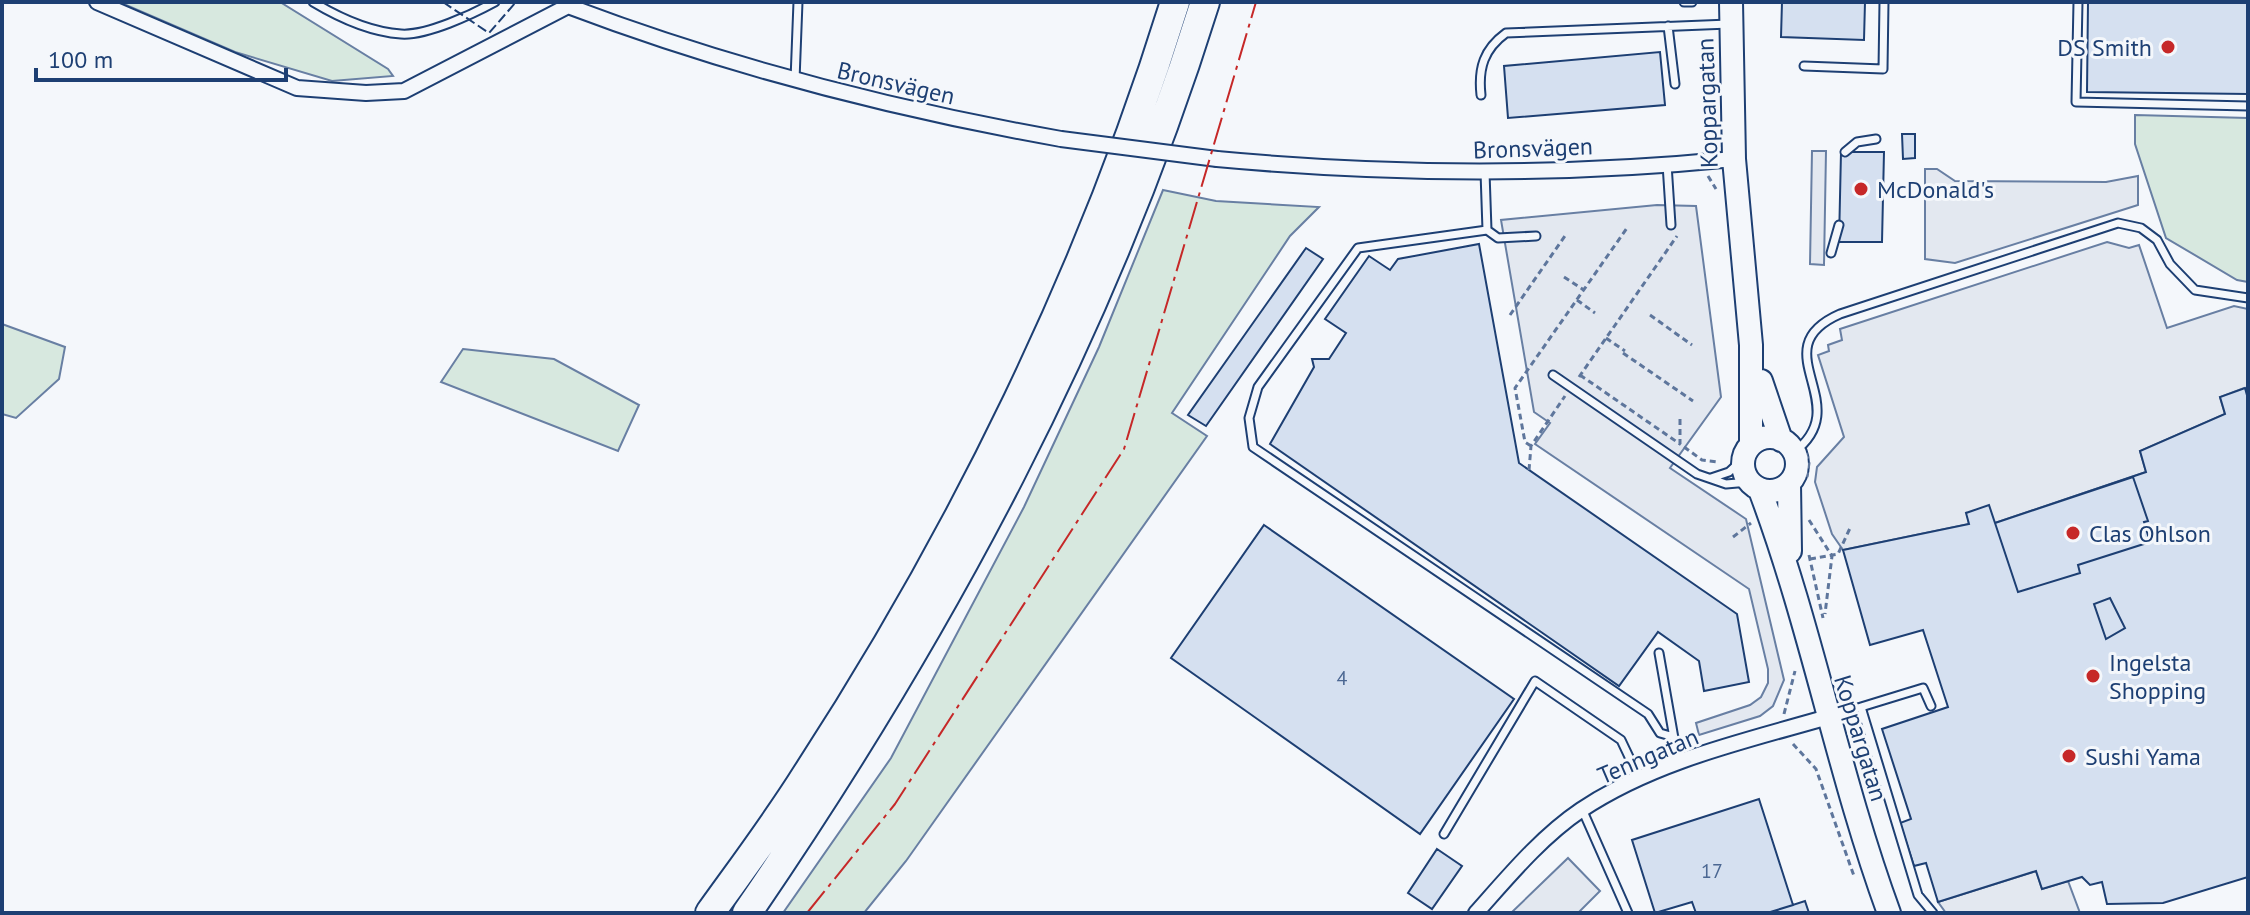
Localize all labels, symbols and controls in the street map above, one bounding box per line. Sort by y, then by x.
scale bar [36,32,286,82]
place label: DS Smith [2057,32,2152,63]
street label: Koppargatan [1689,37,1725,169]
marker: DS Smith [2159,38,2177,56]
text: 100 m [48,44,113,75]
street label: Bronsvägen [834,54,958,112]
street label: Bronsvägen [1473,130,1593,166]
place label: McDonald's [1877,174,1994,205]
marker: McDonald's [1852,180,1870,198]
place label: Clas Ohlson [2089,518,2211,549]
marker: Clas Ohlson [2064,524,2082,542]
place label: Ingelsta Shopping [2109,647,2206,706]
house number: 4 [1337,665,1348,691]
marker: Ingelsta Shopping [2084,667,2102,685]
street label: Koppargatan [1827,671,1895,805]
street label: Tenngatan [1593,721,1703,791]
place label: Sushi Yama [2085,741,2201,772]
marker: Sushi Yama [2060,747,2078,765]
house number: 17 [1701,858,1723,884]

